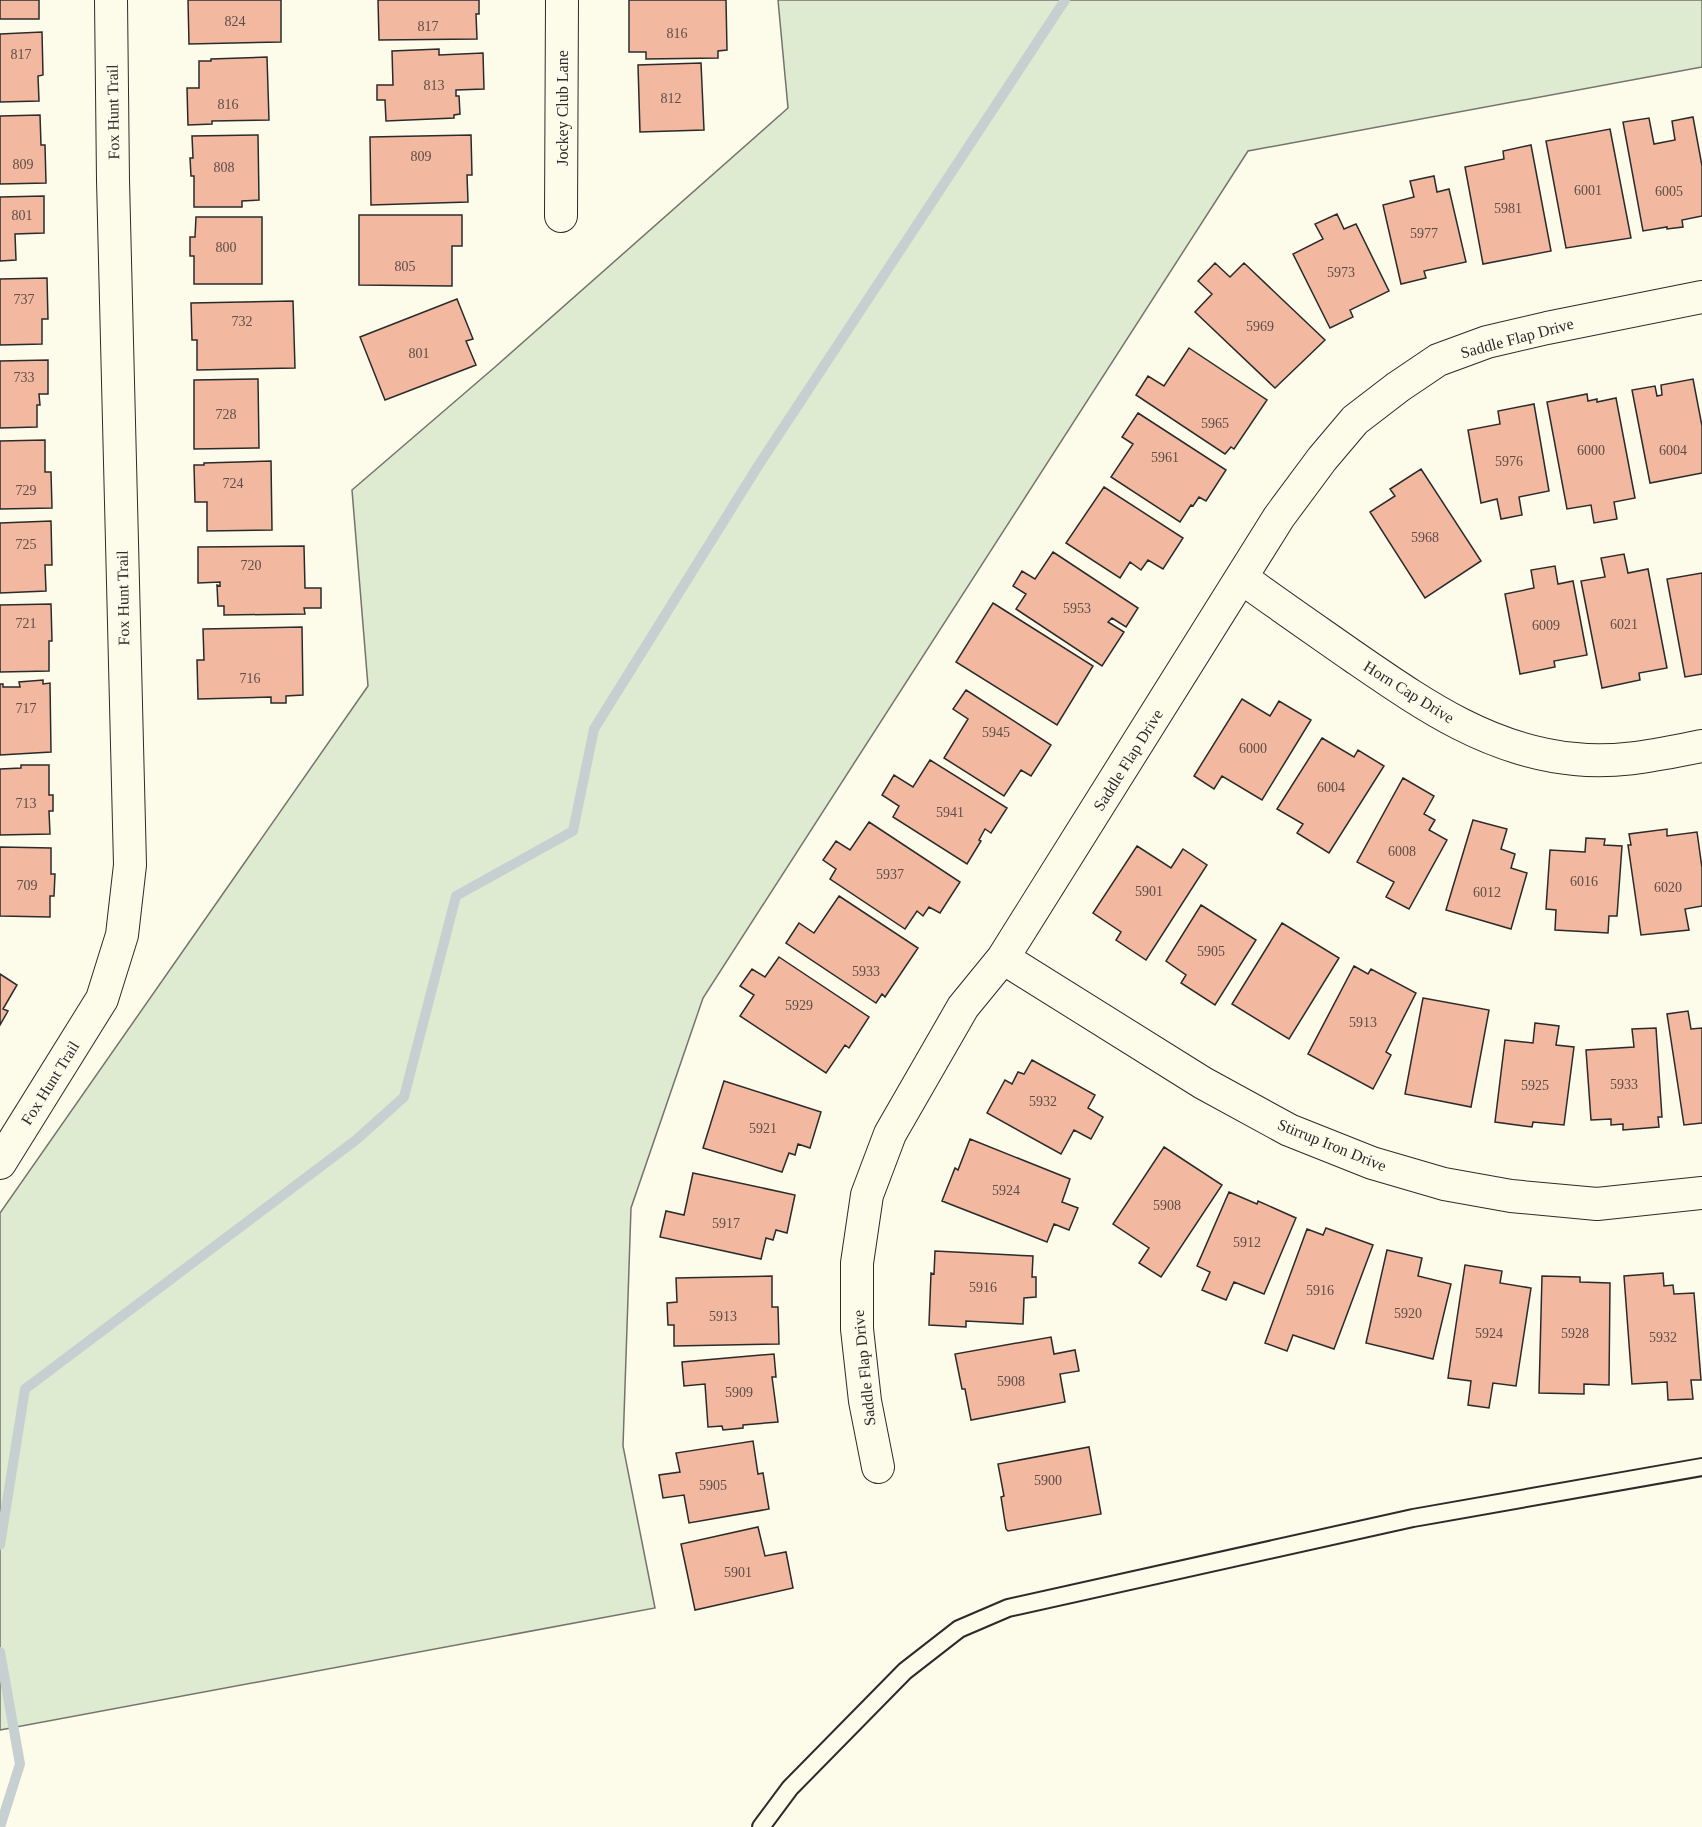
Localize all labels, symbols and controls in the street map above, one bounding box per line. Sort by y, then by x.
house number: 824 [225,14,246,29]
house number: 817 [418,19,439,34]
house number: 816 [667,26,688,41]
house number: 817 [11,47,32,62]
street label: Jockey Club Lane [554,50,572,166]
street label: Fox Hunt Trail [104,64,122,160]
house number: 813 [424,78,445,93]
house number: 812 [661,91,682,106]
house number: 816 [218,97,239,112]
house number: 809 [411,149,432,164]
house number: 809 [13,157,34,172]
house number: 808 [214,160,235,175]
house number: 6001 [1574,183,1602,198]
house number: 6005 [1655,184,1683,199]
house number: 5981 [1494,201,1522,216]
house number: 801 [12,208,33,223]
house number: 5977 [1410,226,1438,241]
house number: 800 [216,240,237,255]
house number: 805 [395,259,416,274]
house number: 5973 [1327,265,1355,280]
house number: 737 [14,292,35,307]
house number: 732 [232,314,253,329]
street label: Saddle Flap Drive [1459,315,1576,362]
house number: 5969 [1246,319,1274,334]
house number: 801 [409,346,430,361]
house number: 733 [14,370,35,385]
house number: 728 [216,407,237,422]
house number: 5965 [1201,416,1229,431]
house number: 6000 [1577,443,1605,458]
house number: 6004 [1659,443,1687,458]
house number: 5961 [1151,450,1179,465]
house number: 5976 [1495,454,1523,469]
house number: 724 [223,476,244,491]
house number: 729 [16,483,37,498]
house number: 5968 [1411,530,1439,545]
house number: 725 [16,537,37,552]
street label: Fox Hunt Trail [114,550,132,646]
house number: 720 [241,558,262,573]
house number: 5953 [1063,601,1091,616]
house number: 721 [16,616,37,631]
house number: 6021 [1610,617,1638,632]
house number: 6009 [1532,618,1560,633]
street label: Horn Cap Drive [1360,657,1457,727]
house number: 716 [240,671,261,686]
house number: 717 [16,701,37,716]
street label: Saddle Flap Drive [1090,706,1167,814]
house number: 5945 [982,725,1010,740]
house number: 6000 [1239,741,1267,756]
house number: 6004 [1317,780,1345,795]
house number: 713 [16,796,37,811]
house number: 5941 [936,805,964,820]
house number: 6008 [1388,844,1416,859]
house number: 5937 [876,867,904,882]
house number: 6016 [1570,874,1598,889]
house number: 709 [17,878,38,893]
house number: 6020 [1654,880,1682,895]
house number: 5901 [1135,884,1163,899]
house number: 6012 [1473,885,1501,900]
house number: 5905 [1197,944,1225,959]
house number: 5933 [852,964,880,979]
house number: 5929 [785,998,813,1013]
house number: 5913 [1349,1015,1377,1030]
street label: Fox Hunt Trail [18,1038,83,1128]
house number: 5933 [1610,1077,1638,1092]
house number: 5925 [1521,1078,1549,1093]
house number: 5932 [1029,1094,1057,1109]
street label: Stirrup Iron Drive [1275,1115,1389,1175]
house number: 5921 [749,1121,777,1136]
house number: 5924 [992,1183,1020,1198]
house number: 5908 [1153,1198,1181,1213]
house number: 5917 [712,1216,740,1231]
house number: 5912 [1233,1235,1261,1250]
house number: 5916 [969,1280,997,1295]
house number: 5916 [1306,1283,1334,1298]
house number: 5920 [1394,1306,1422,1321]
house number: 5913 [709,1309,737,1324]
street label: Saddle Flap Drive [849,1309,880,1427]
house number: 5924 [1475,1326,1503,1341]
house number: 5928 [1561,1326,1589,1341]
house number: 5932 [1649,1330,1677,1345]
house number: 5908 [997,1374,1025,1389]
house number: 5909 [725,1385,753,1400]
house number: 5900 [1034,1473,1062,1488]
house number: 5905 [699,1478,727,1493]
house number: 5901 [724,1565,752,1580]

